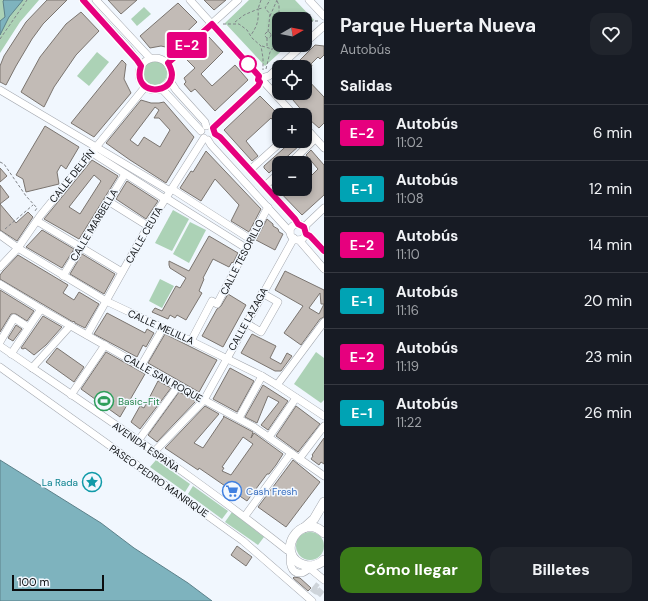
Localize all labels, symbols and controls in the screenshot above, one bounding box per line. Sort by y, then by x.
north arrow [272,12,312,52]
map controls [272,12,312,196]
text: Parque Huerta Nueva [340,13,536,38]
button: heart [590,13,632,55]
line badge: E-2 [164,32,210,58]
text: E-2 [175,36,199,54]
text: Autobús [340,41,391,58]
unlabelled marker [239,55,257,73]
button: locate [272,60,312,100]
text: Salidas [340,76,393,96]
button: + [272,108,312,148]
text: Autobús [396,114,458,134]
text: 6 min [593,123,632,143]
text: E-2 [350,124,374,142]
text: 11:02 [396,134,423,151]
street label: CALLE DELFÍN [47,147,98,205]
button: − [272,156,312,196]
text: Autobús [396,170,458,190]
text: 12 min [589,179,632,199]
text: E-1 [351,180,373,198]
street label: CALLE MARBELLA [67,186,121,264]
text: 11:08 [396,190,424,207]
street label: CALLE CEUTA [123,204,166,266]
street label: CALLE TESORILLO [217,217,267,297]
text: Autobús [396,226,458,246]
text: 14 min [589,235,632,255]
text: E-2 [350,236,374,254]
text: 11:10 [396,246,420,263]
text: Autobús [396,282,458,302]
street label: CALLE LAZAGA [225,285,271,353]
text: 20 min [584,291,632,311]
text: E-1 [351,292,373,310]
text: 11:16 [396,302,419,319]
street label: CALLE MELILLA [126,307,197,348]
text: Autobús [396,338,458,358]
text: 23 min [585,347,632,367]
text: E-2 [350,348,374,366]
street label: CALLE SAN ROQUE [121,351,205,405]
text: 11:19 [396,358,419,375]
sports icon: Basic-Fit [93,390,115,412]
text: Autobús [396,394,458,414]
place label: Basic-Fit [118,395,160,408]
text: 26 min [584,403,632,423]
text: E-1 [351,404,373,422]
text: 11:22 [396,414,422,431]
street label: AVENIDA ESPAÑA [110,419,183,475]
street label: PASEO PEDRO MANRIQUE [107,442,211,520]
place icon: La Rada [81,471,103,493]
place label: La Rada [42,476,78,489]
supermarket icon: Cash Fresh [221,480,243,502]
place label: Cash Fresh [246,485,298,498]
button: Cómo llegar [340,547,482,593]
button: Billetes [490,547,632,593]
scale bar [12,573,104,592]
text: 100 m [18,575,49,589]

